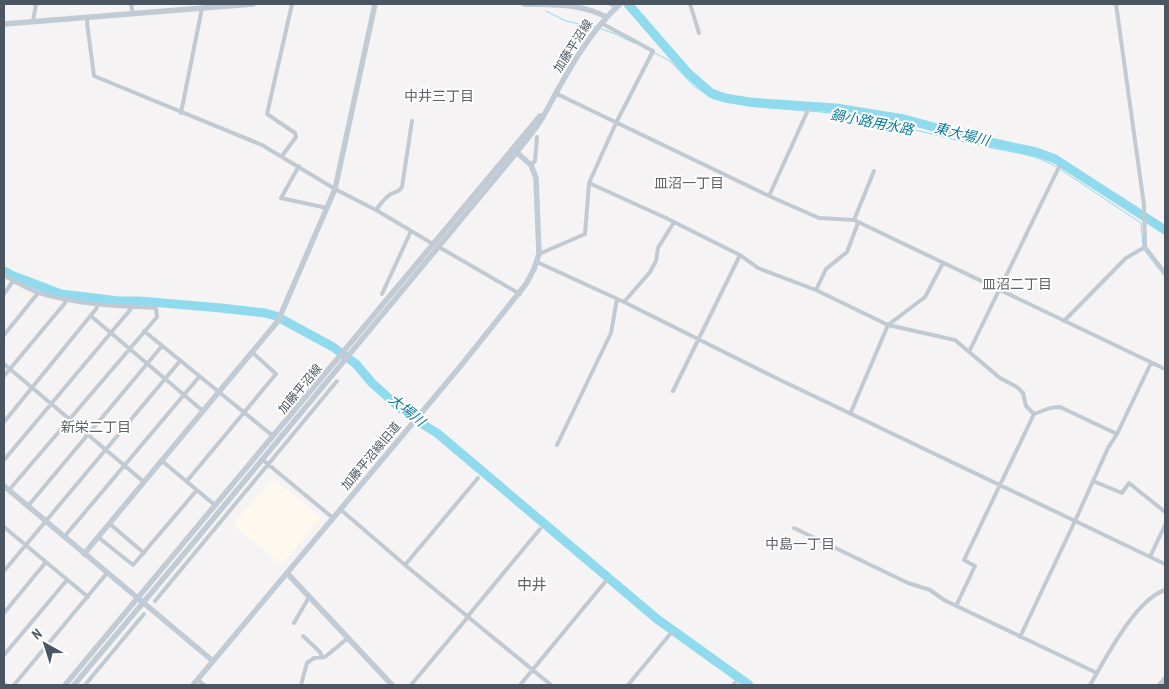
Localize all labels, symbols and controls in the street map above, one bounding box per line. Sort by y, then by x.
street label: 加藤平沼線 [550,16,595,75]
district label: 中井三丁目 [404,87,474,105]
water label: 鍋小路用水路 [829,105,916,139]
water label: 東大場川 [933,118,993,150]
district label: 皿沼一丁目 [654,174,724,192]
district label: 皿沼二丁目 [982,275,1052,293]
street label: 加藤平沼線 [275,361,325,416]
water label: 大場川 [385,390,431,431]
district label: 新栄二丁目 [61,418,131,436]
street label: 加藤平沼線旧道 [338,419,403,493]
district label: 中島一丁目 [765,535,835,553]
district label: 中井 [517,575,547,594]
north arrow [20,619,70,669]
text: N [28,625,45,643]

